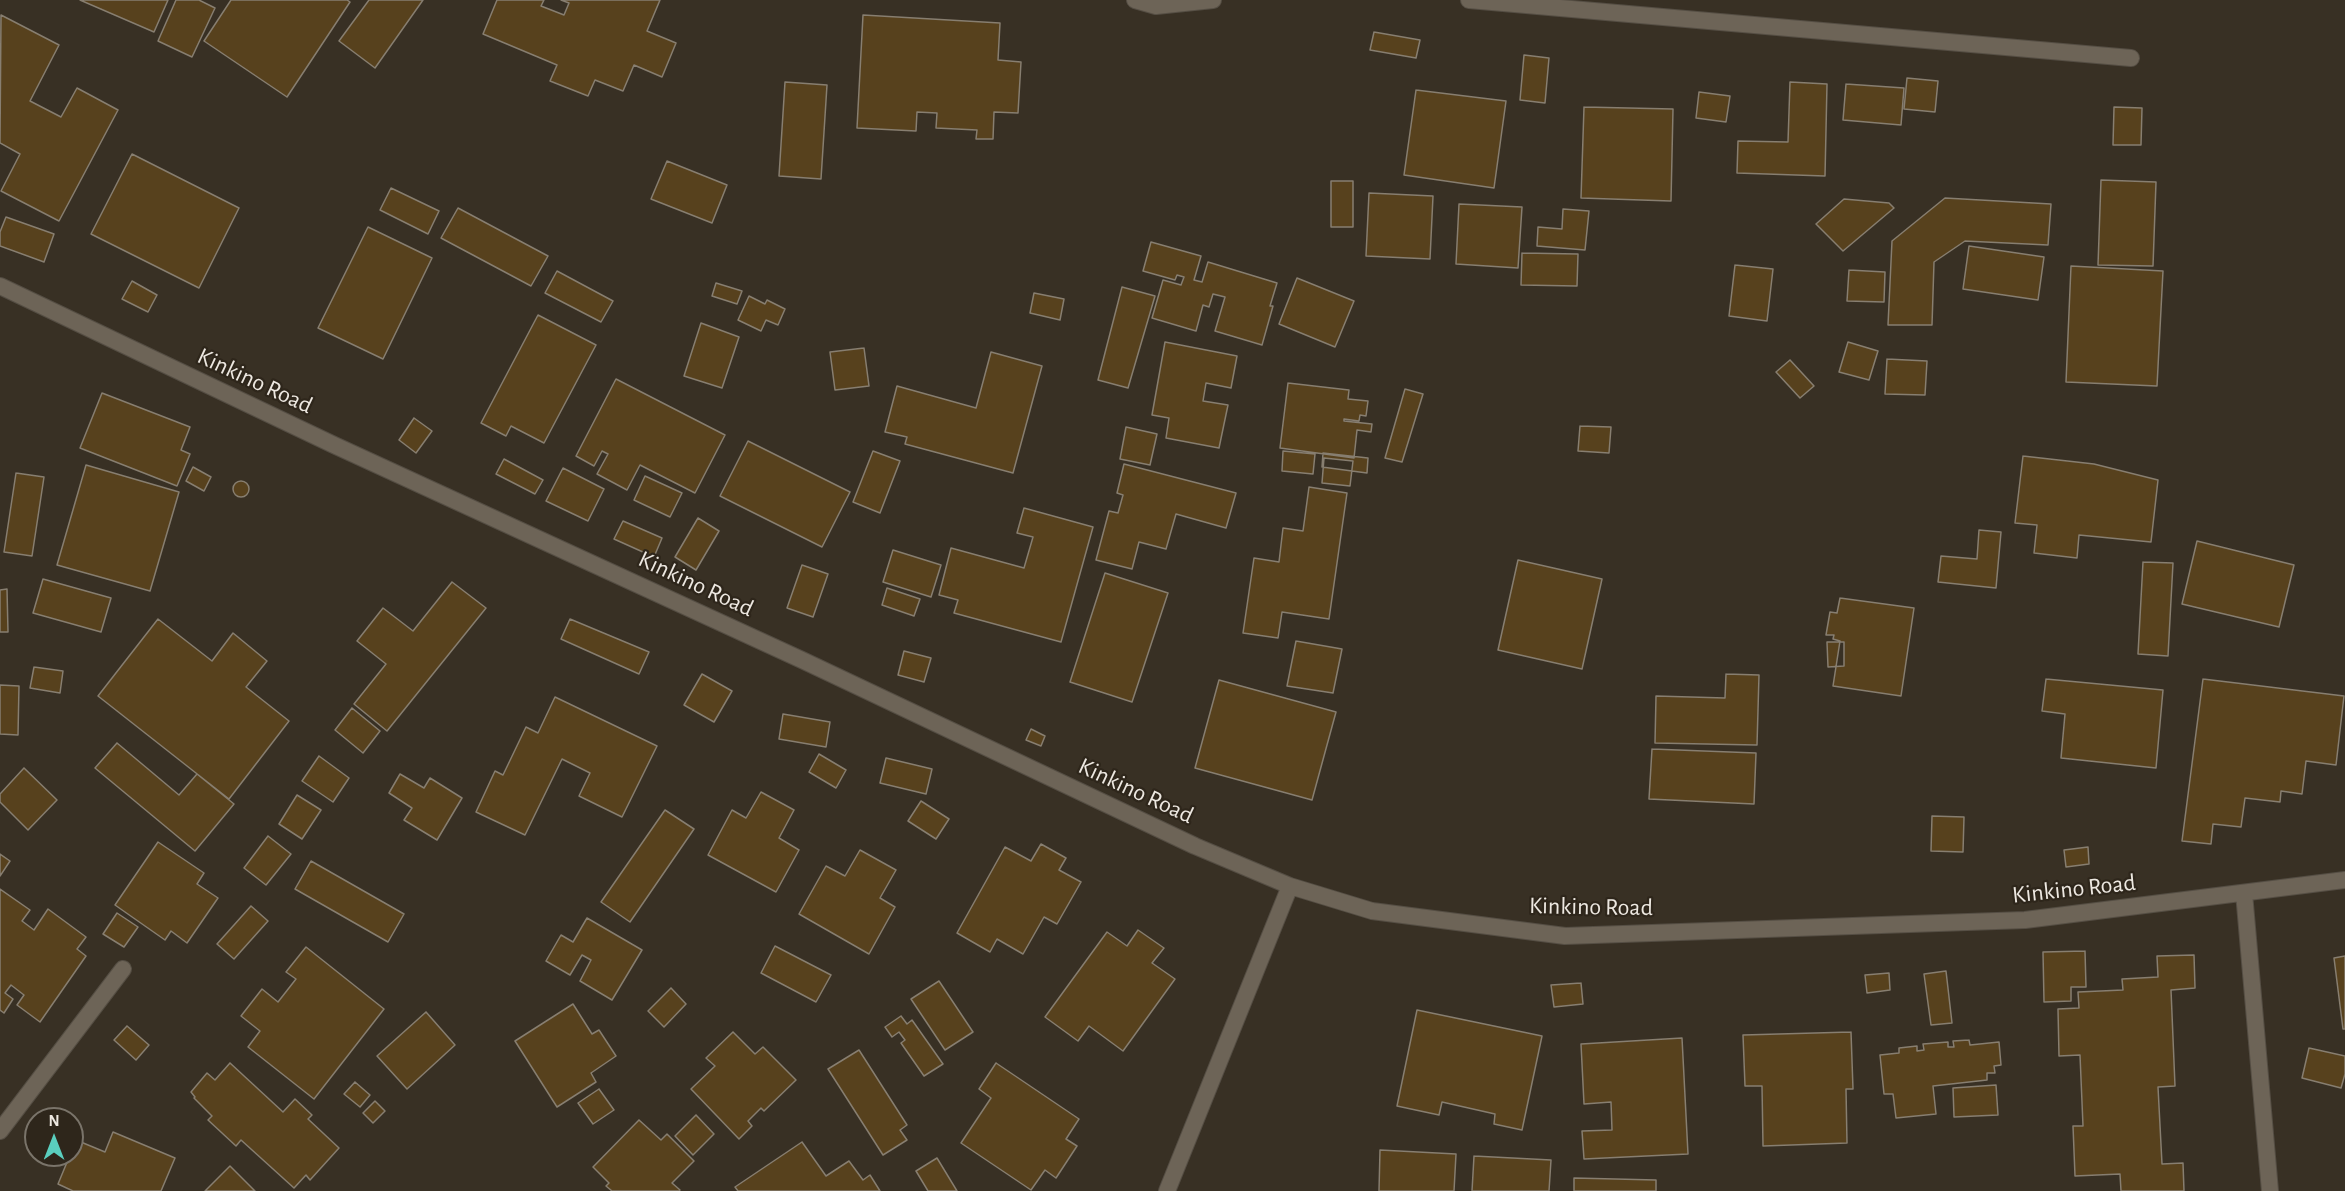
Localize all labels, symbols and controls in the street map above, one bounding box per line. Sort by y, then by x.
street label: Kinkino Road [193,342,317,420]
street label: Kinkino Road [634,545,758,623]
street label: Kinkino Road [1074,752,1198,830]
street label: Kinkino Road [2011,868,2137,910]
street label: Kinkino Road [1529,892,1653,922]
north arrow [24,1107,84,1167]
text: N [48,1113,60,1129]

